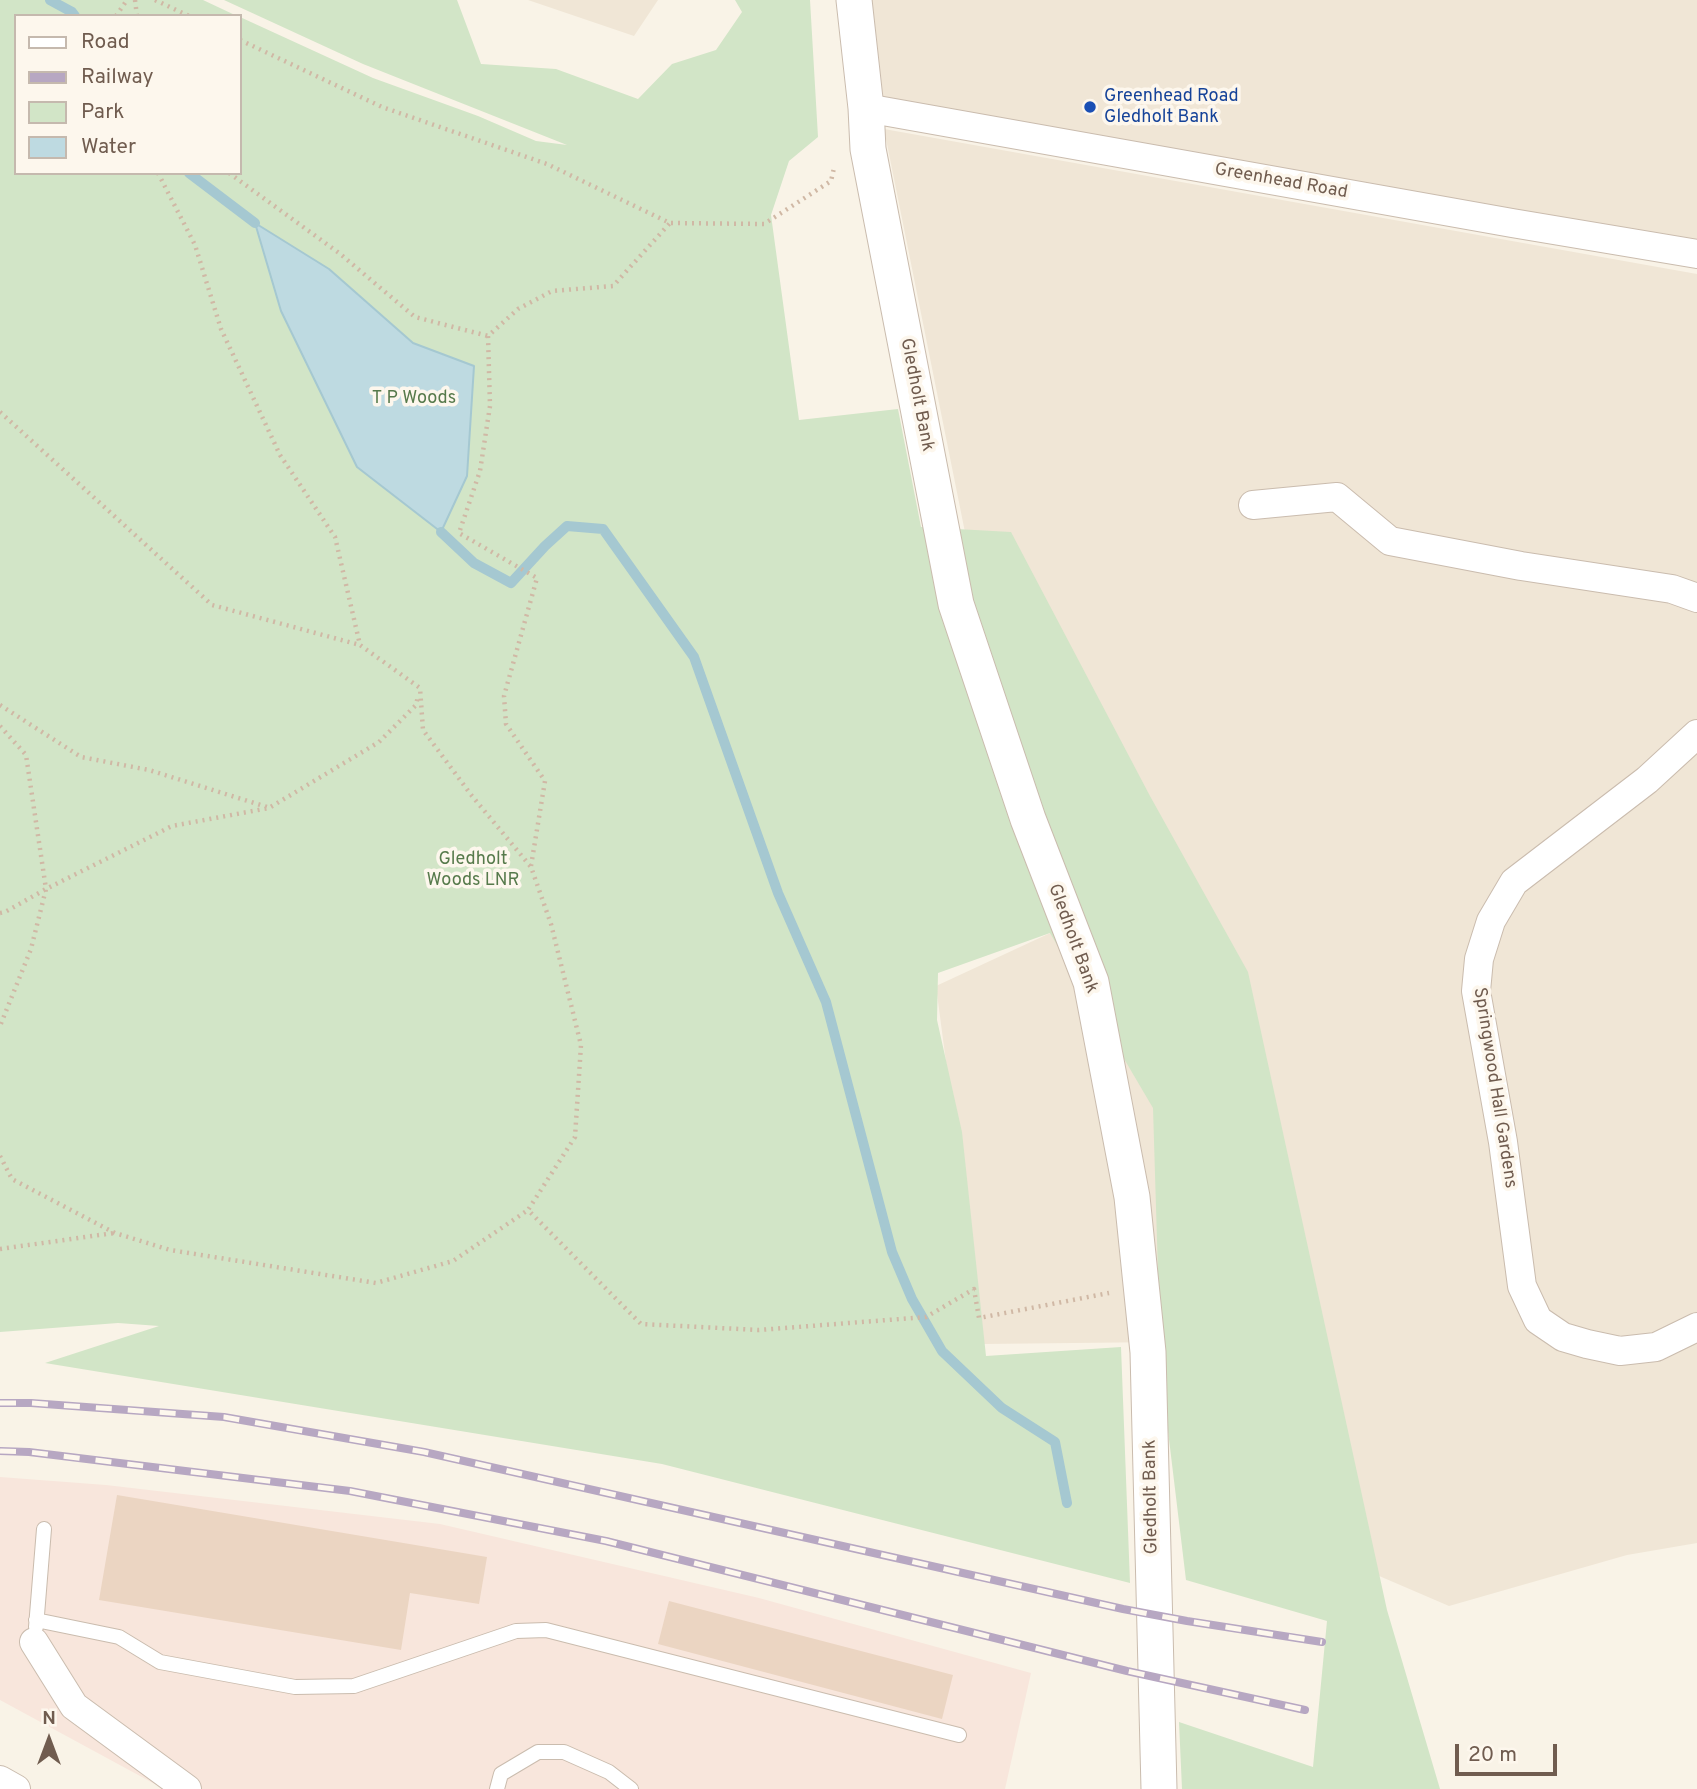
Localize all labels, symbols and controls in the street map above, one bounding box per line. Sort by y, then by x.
legend [14,14,242,175]
text: Road [81,29,130,56]
text: Railway [81,64,154,91]
place label: Greenhead Road Gledholt Bank [1104,86,1239,128]
text: Park [81,99,124,126]
marker: Greenhead Road Gledholt Bank [1082,99,1098,115]
text: Water [81,134,136,161]
street label: Greenhead Road [1213,160,1349,204]
street label: Gledholt Bank [894,337,938,453]
park label: T P Woods [372,388,456,410]
park label: Gledholt Woods LNR [427,849,519,892]
street label: Gledholt Bank [1042,881,1102,997]
street label: Springwood Hall Gardens [1467,986,1521,1190]
street label: Gledholt Bank [1140,1439,1164,1555]
north arrow [14,1705,84,1775]
text: N [42,1707,56,1731]
scale bar [1459,1730,1560,1774]
text: 20 m [1468,1742,1517,1769]

